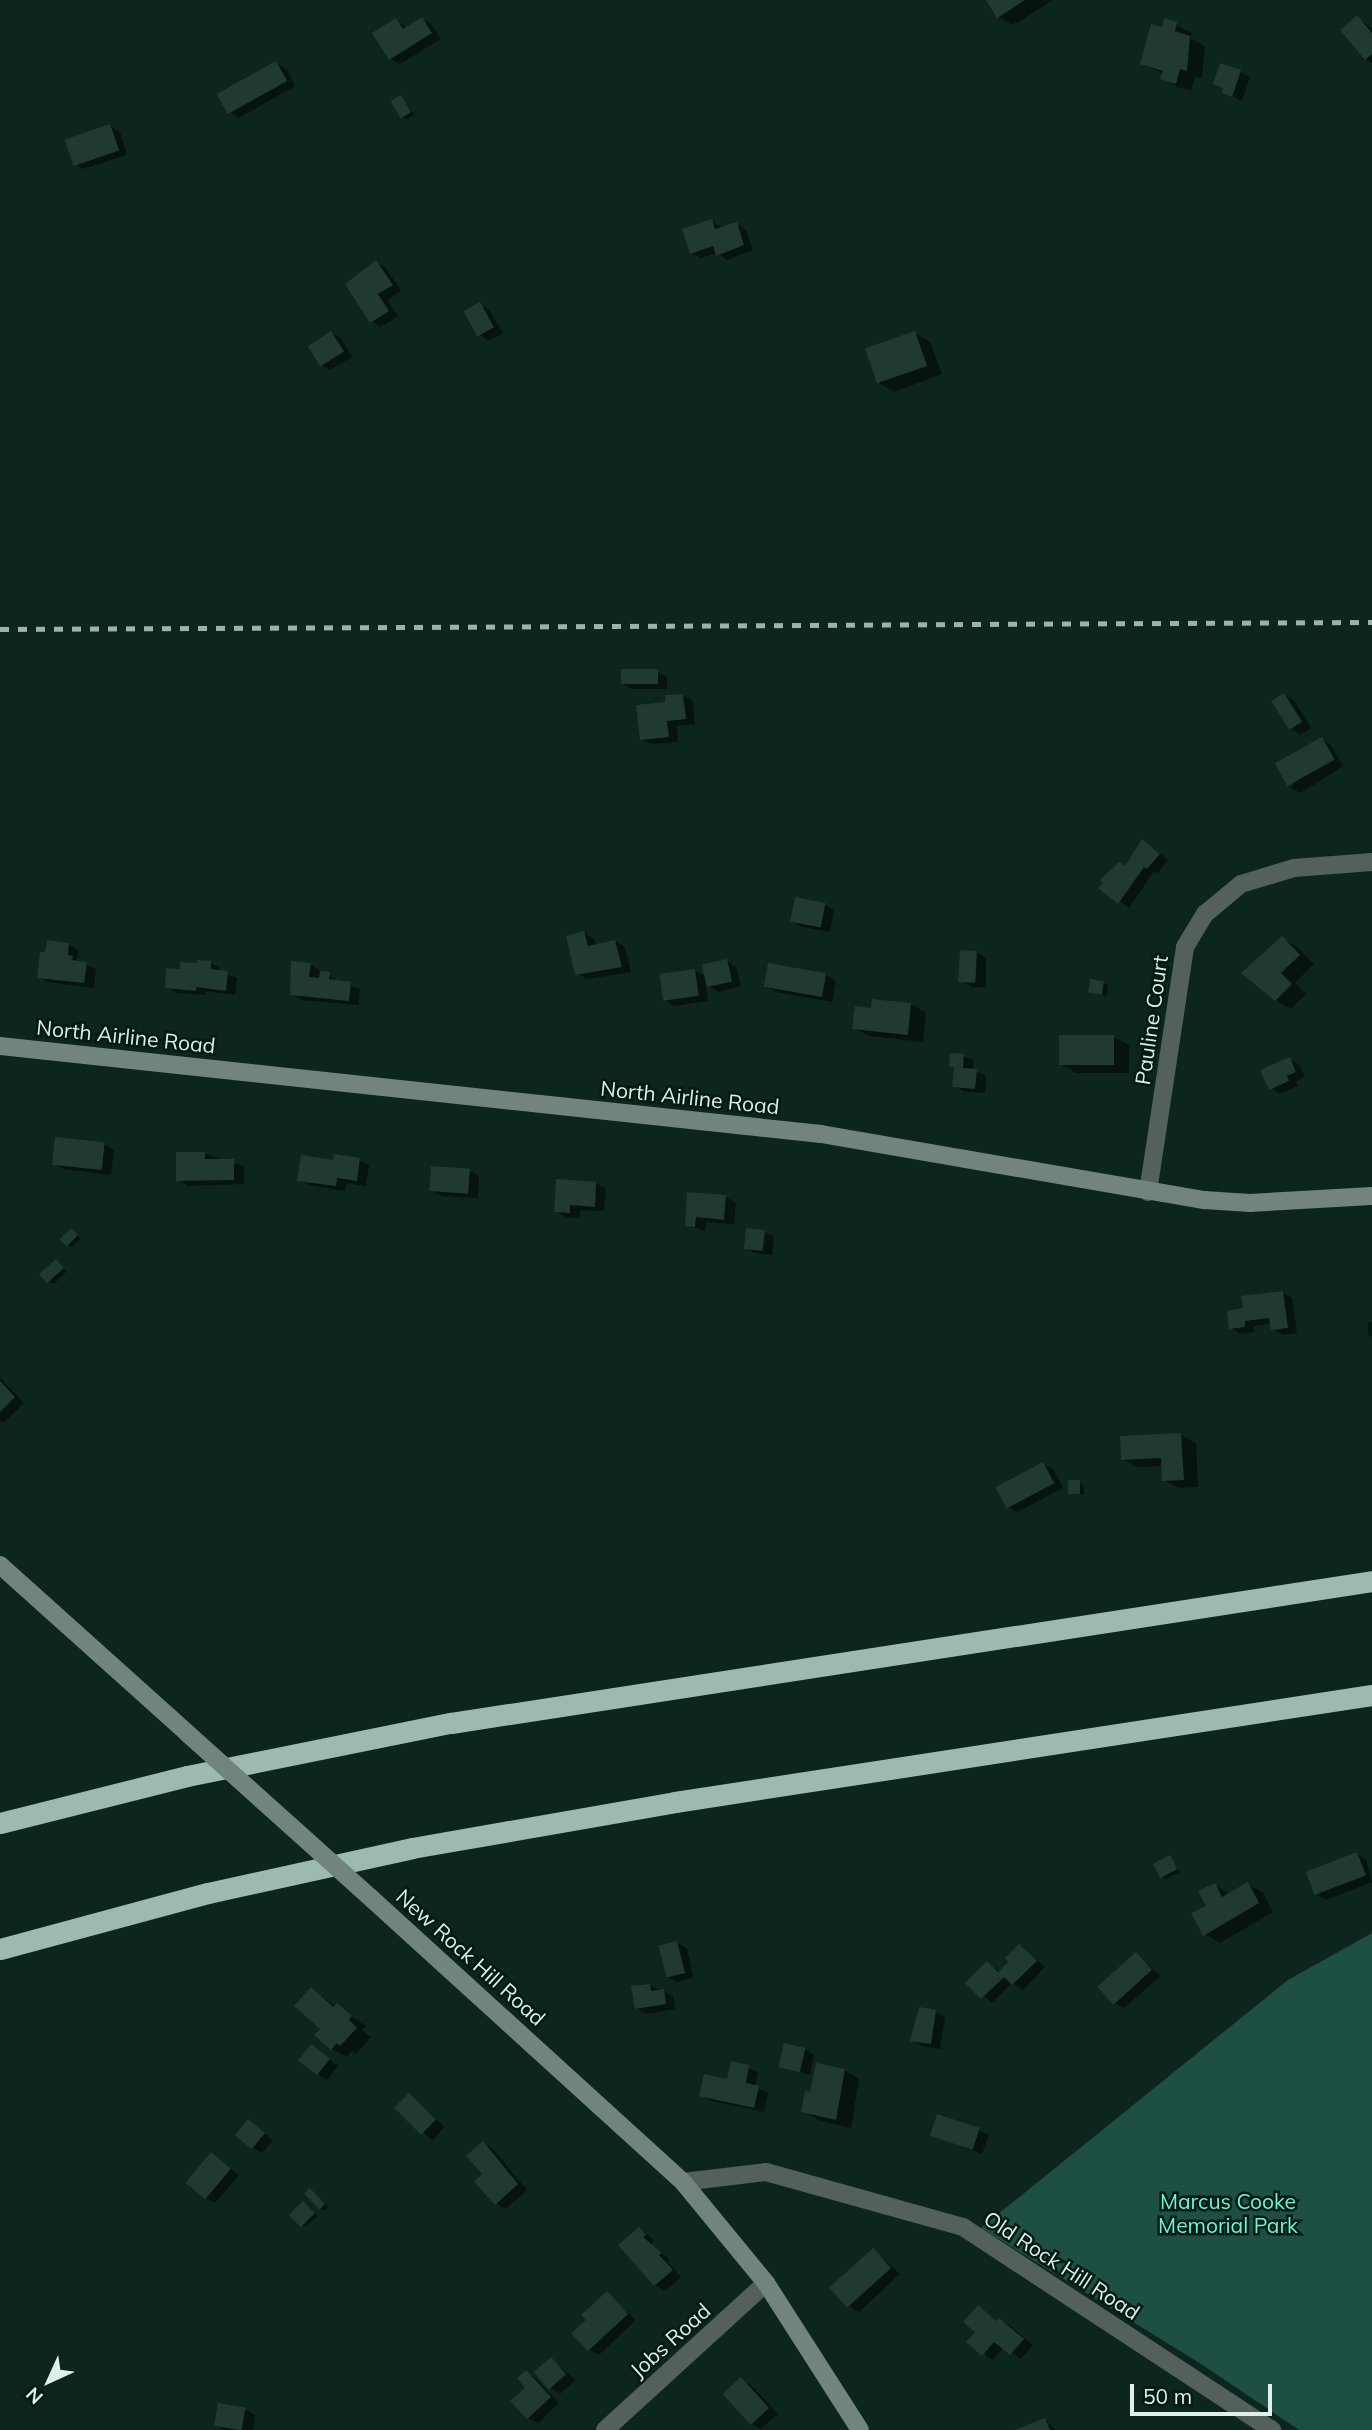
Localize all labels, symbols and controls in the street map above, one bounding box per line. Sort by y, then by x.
street label: Pauline Court [1129,954,1173,1086]
street label: North Airline Road [35,1014,217,1058]
street label: North Airline Road [599,1075,781,1119]
street label: New Rock Hill Road [391,1883,551,2031]
park label: Marcus Cooke Memorial Park [1158,2188,1298,2238]
street label: Old Rock Hill Road [980,2205,1144,2325]
street label: Jobs Road [625,2298,715,2382]
north arrow [14,2346,84,2416]
scale bar [1134,2370,1276,2414]
text: N [21,2382,48,2409]
text: 50 m [1143,2383,1192,2409]

